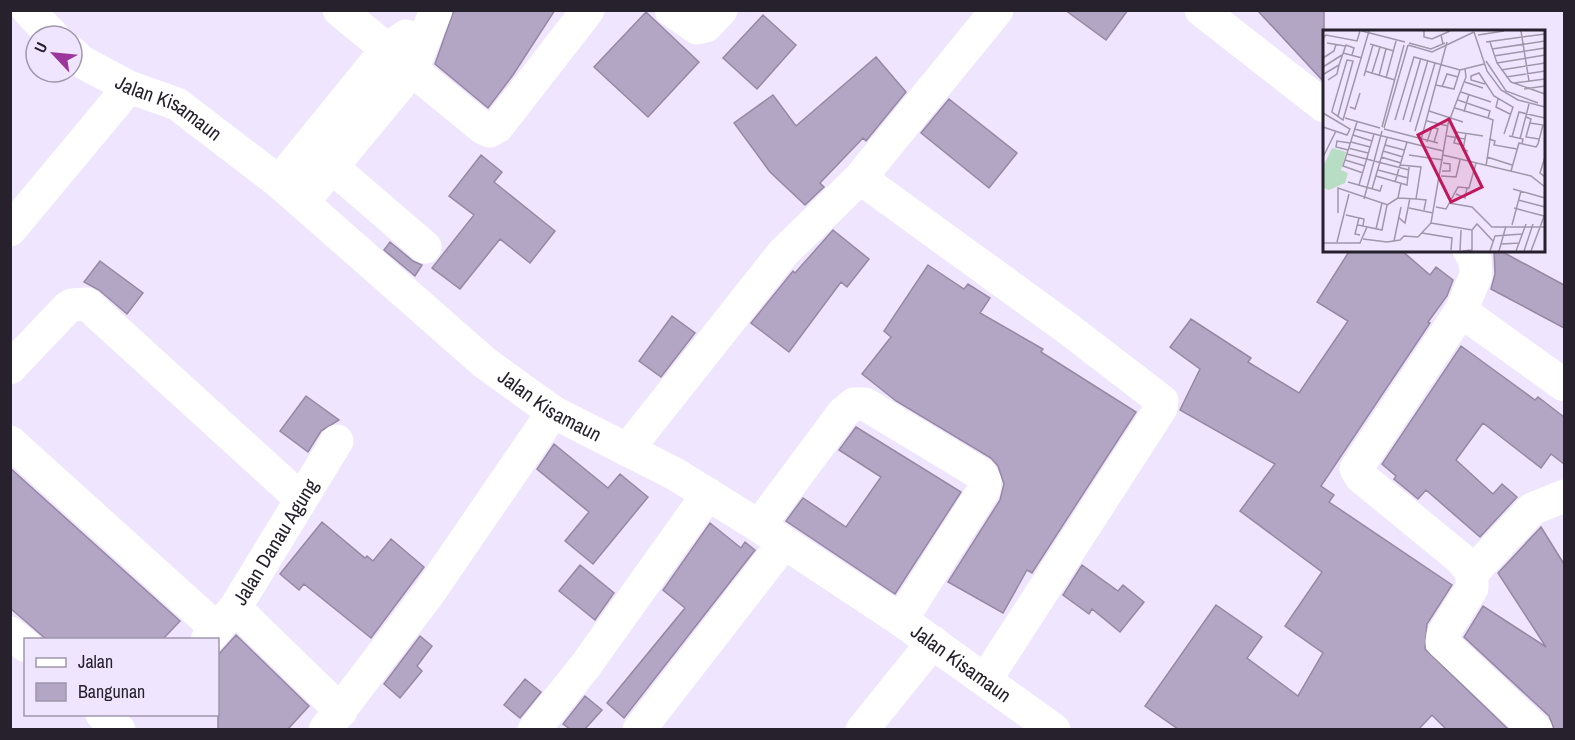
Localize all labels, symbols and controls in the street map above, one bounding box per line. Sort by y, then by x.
north arrow [24,24,84,84]
inset map [1323,30,1545,252]
text: U [29,38,52,57]
street label: Jalan Kisamaun [111,68,228,147]
street label: Jalan Kisamaun [493,363,606,448]
street label: Jalan Danau Agung [226,473,324,610]
street label: Jalan Kisamaun [906,617,1017,708]
legend [24,638,219,716]
text: Jalan [78,649,113,674]
text: Bangunan [78,679,145,704]

